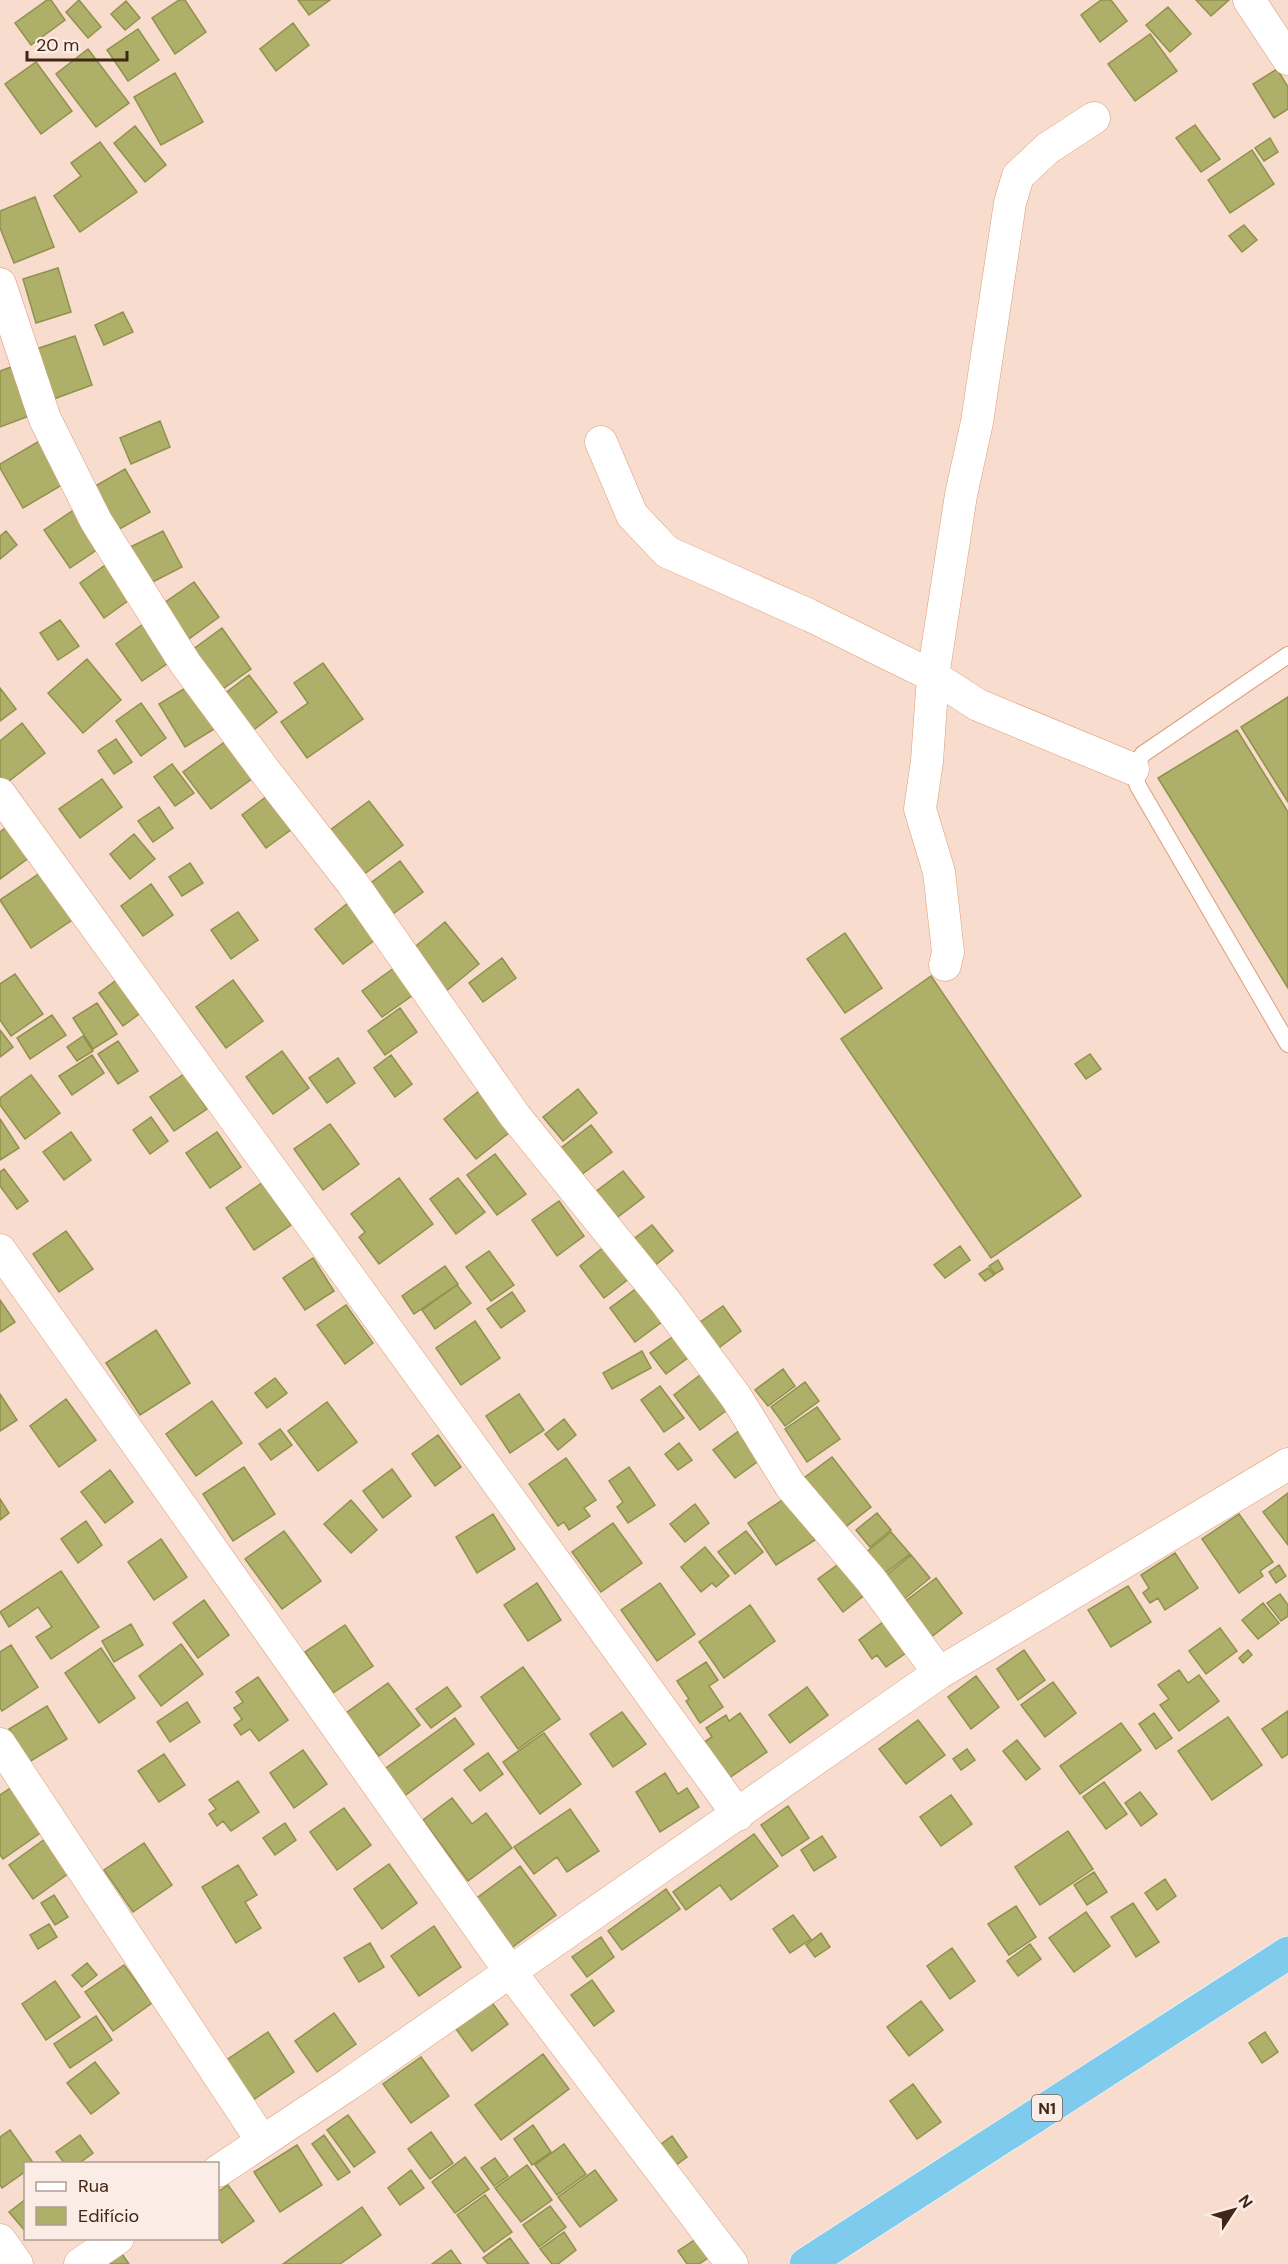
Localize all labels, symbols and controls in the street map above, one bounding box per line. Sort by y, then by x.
scale bar [27,24,128,62]
text: 20 m [36,33,79,57]
road number: N1 [1032,2095,1062,2121]
legend [24,2162,219,2240]
text: Rua [78,2174,109,2198]
north arrow [1204,2180,1264,2240]
text: N [1234,2191,1258,2212]
text: Edifício [78,2204,139,2228]

